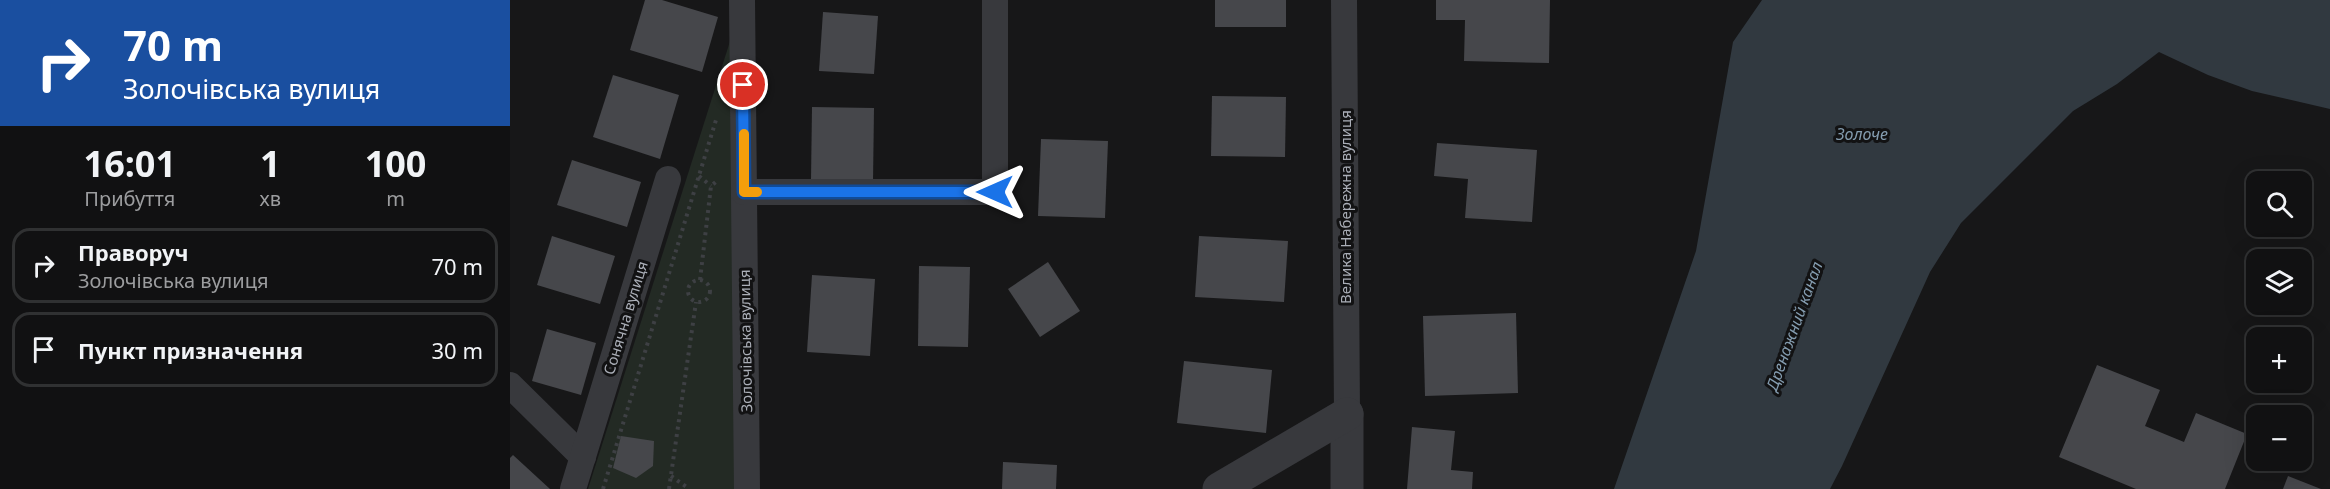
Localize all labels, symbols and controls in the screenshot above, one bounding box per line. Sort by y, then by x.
text: 70 m [123,16,223,73]
icon: right [24,24,102,102]
pin [717,59,768,110]
icon: arrive [726,68,759,101]
text: Золочівська вулиця [123,70,380,107]
street label: Велика Набережна вулиця [1335,110,1355,304]
water label: Золоче [1835,123,1888,145]
text: 16:01 [84,139,176,188]
text: 1 [260,139,281,188]
text: 100 [365,139,426,188]
position arrow [963,160,1027,224]
map controls [2246,171,2312,471]
button: search [2246,171,2312,237]
text: Прибуття [84,185,175,212]
text: хв [260,185,281,212]
text: m [386,185,405,212]
text: Праворуч [78,237,189,267]
icon: right [27,249,60,282]
button: layers [2246,249,2312,315]
text: 70 m [432,251,483,281]
street label: Сонячна вулиця [598,258,652,377]
water label: Дренажний канал [1760,258,1828,395]
text: Золочівська вулиця [78,267,269,294]
street label: Золочівська вулиця [734,269,756,413]
button: + [2246,327,2312,393]
icon: arrive [27,333,60,366]
text: Пункт призначення [78,335,303,365]
text: 30 m [432,335,483,365]
button: − [2246,405,2312,471]

